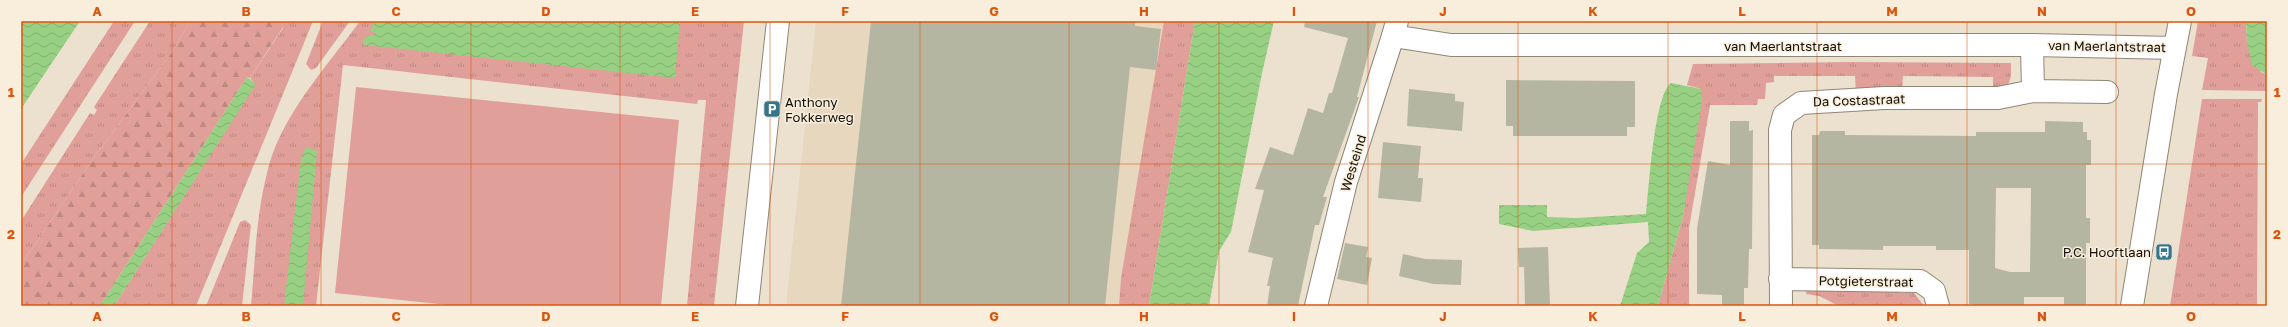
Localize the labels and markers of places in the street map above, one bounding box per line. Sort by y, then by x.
place label: Anthony Fokkerweg [785,94,854,125]
parking icon: Anthony Fokkerweg [762,99,782,119]
bus stop icon: P.C. Hooftlaan [2154,242,2174,262]
place label: P.C. Hooftlaan [2063,244,2151,260]

